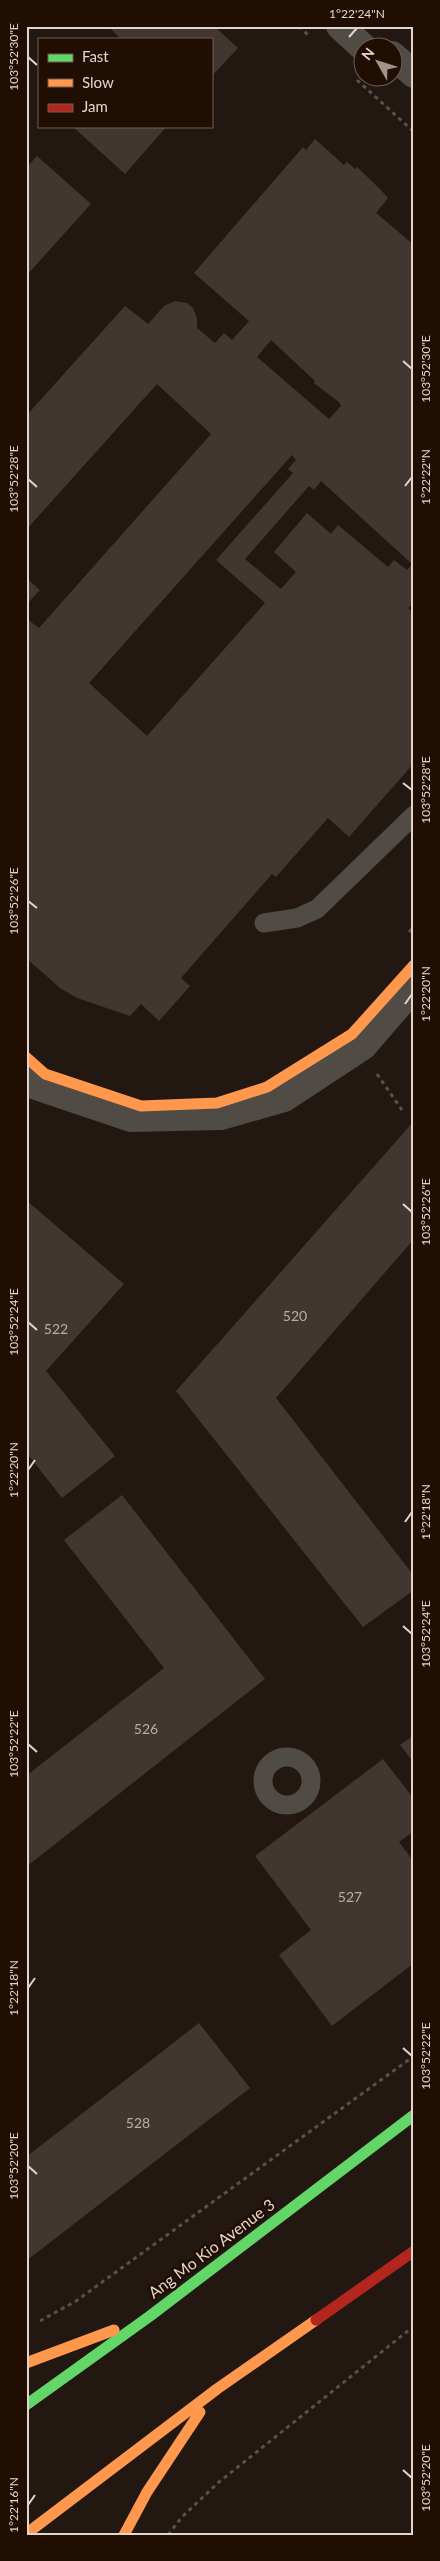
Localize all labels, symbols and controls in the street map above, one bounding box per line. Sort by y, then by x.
text: 1°22'24"N [329,6,385,21]
text: 103°52'30"E [6,23,21,91]
legend [38,38,212,128]
north arrow [352,38,402,88]
text: N [358,44,378,63]
text: Fast [82,47,109,65]
text: Slow [82,73,114,91]
text: Jam [82,97,108,115]
text: 103°52'30"E [418,335,433,403]
text: 103°52'28"E [6,445,21,513]
text: 1°22'22"N [418,449,433,505]
text: 103°52'28"E [418,756,433,824]
text: 103°52'26"E [6,867,21,935]
text: 1°22'20"N [418,966,433,1022]
text: 103°52'26"E [418,1178,433,1246]
text: 103°52'24"E [6,1288,21,1356]
house number: 520 [283,1307,307,1324]
house number: 522 [44,1320,68,1337]
text: 1°22'20"N [6,1442,21,1498]
text: 1°22'18"N [418,1484,433,1540]
text: 103°52'24"E [418,1600,433,1668]
text: 103°52'22"E [6,1710,21,1778]
house number: 526 [134,1720,158,1737]
house number: 527 [338,1888,362,1905]
text: 1°22'18"N [6,1960,21,2016]
text: 103°52'22"E [418,2022,433,2090]
house number: 528 [126,2114,150,2131]
text: 103°52'20"E [6,2132,21,2200]
street label: Ang Mo Kio Avenue 3 [144,2194,278,2302]
text: 103°52'20"E [418,2444,433,2512]
text: 1°22'16"N [6,2477,21,2533]

